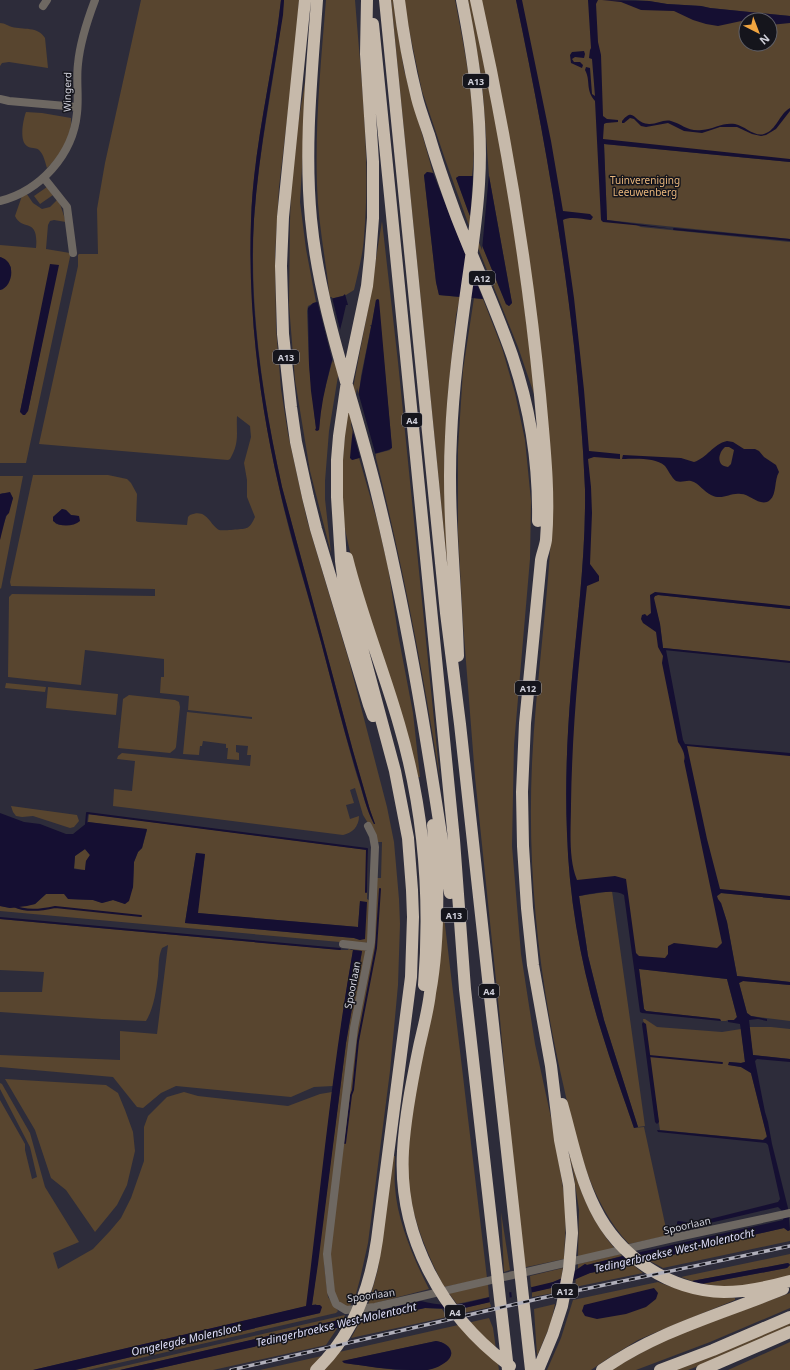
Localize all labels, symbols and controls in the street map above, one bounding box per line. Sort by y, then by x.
north arrow [738,12,778,52]
text: N [757,31,773,48]
street label: Wingerd [60,72,74,112]
road number: A13 [463,74,489,88]
park label: Tuinvereniging Leeuwenberg [610,173,680,199]
road number: A12 [469,271,495,285]
road number: A13 [273,350,299,364]
road number: A4 [402,413,422,427]
road number: A12 [515,681,541,695]
road number: A13 [441,908,467,922]
street label: Spoorlaan [341,960,363,1010]
road number: A4 [479,984,499,998]
street label: Spoorlaan [662,1213,712,1237]
water label: Tedingerbroekse West-Molentocht [592,1224,756,1276]
road number: A12 [552,1284,578,1298]
street label: Spoorlaan [346,1285,396,1305]
water label: Tedingerbroekse West-Molentocht [254,1298,418,1350]
road number: A4 [445,1305,465,1319]
water label: Omgelegde Molensloot [129,1319,243,1359]

